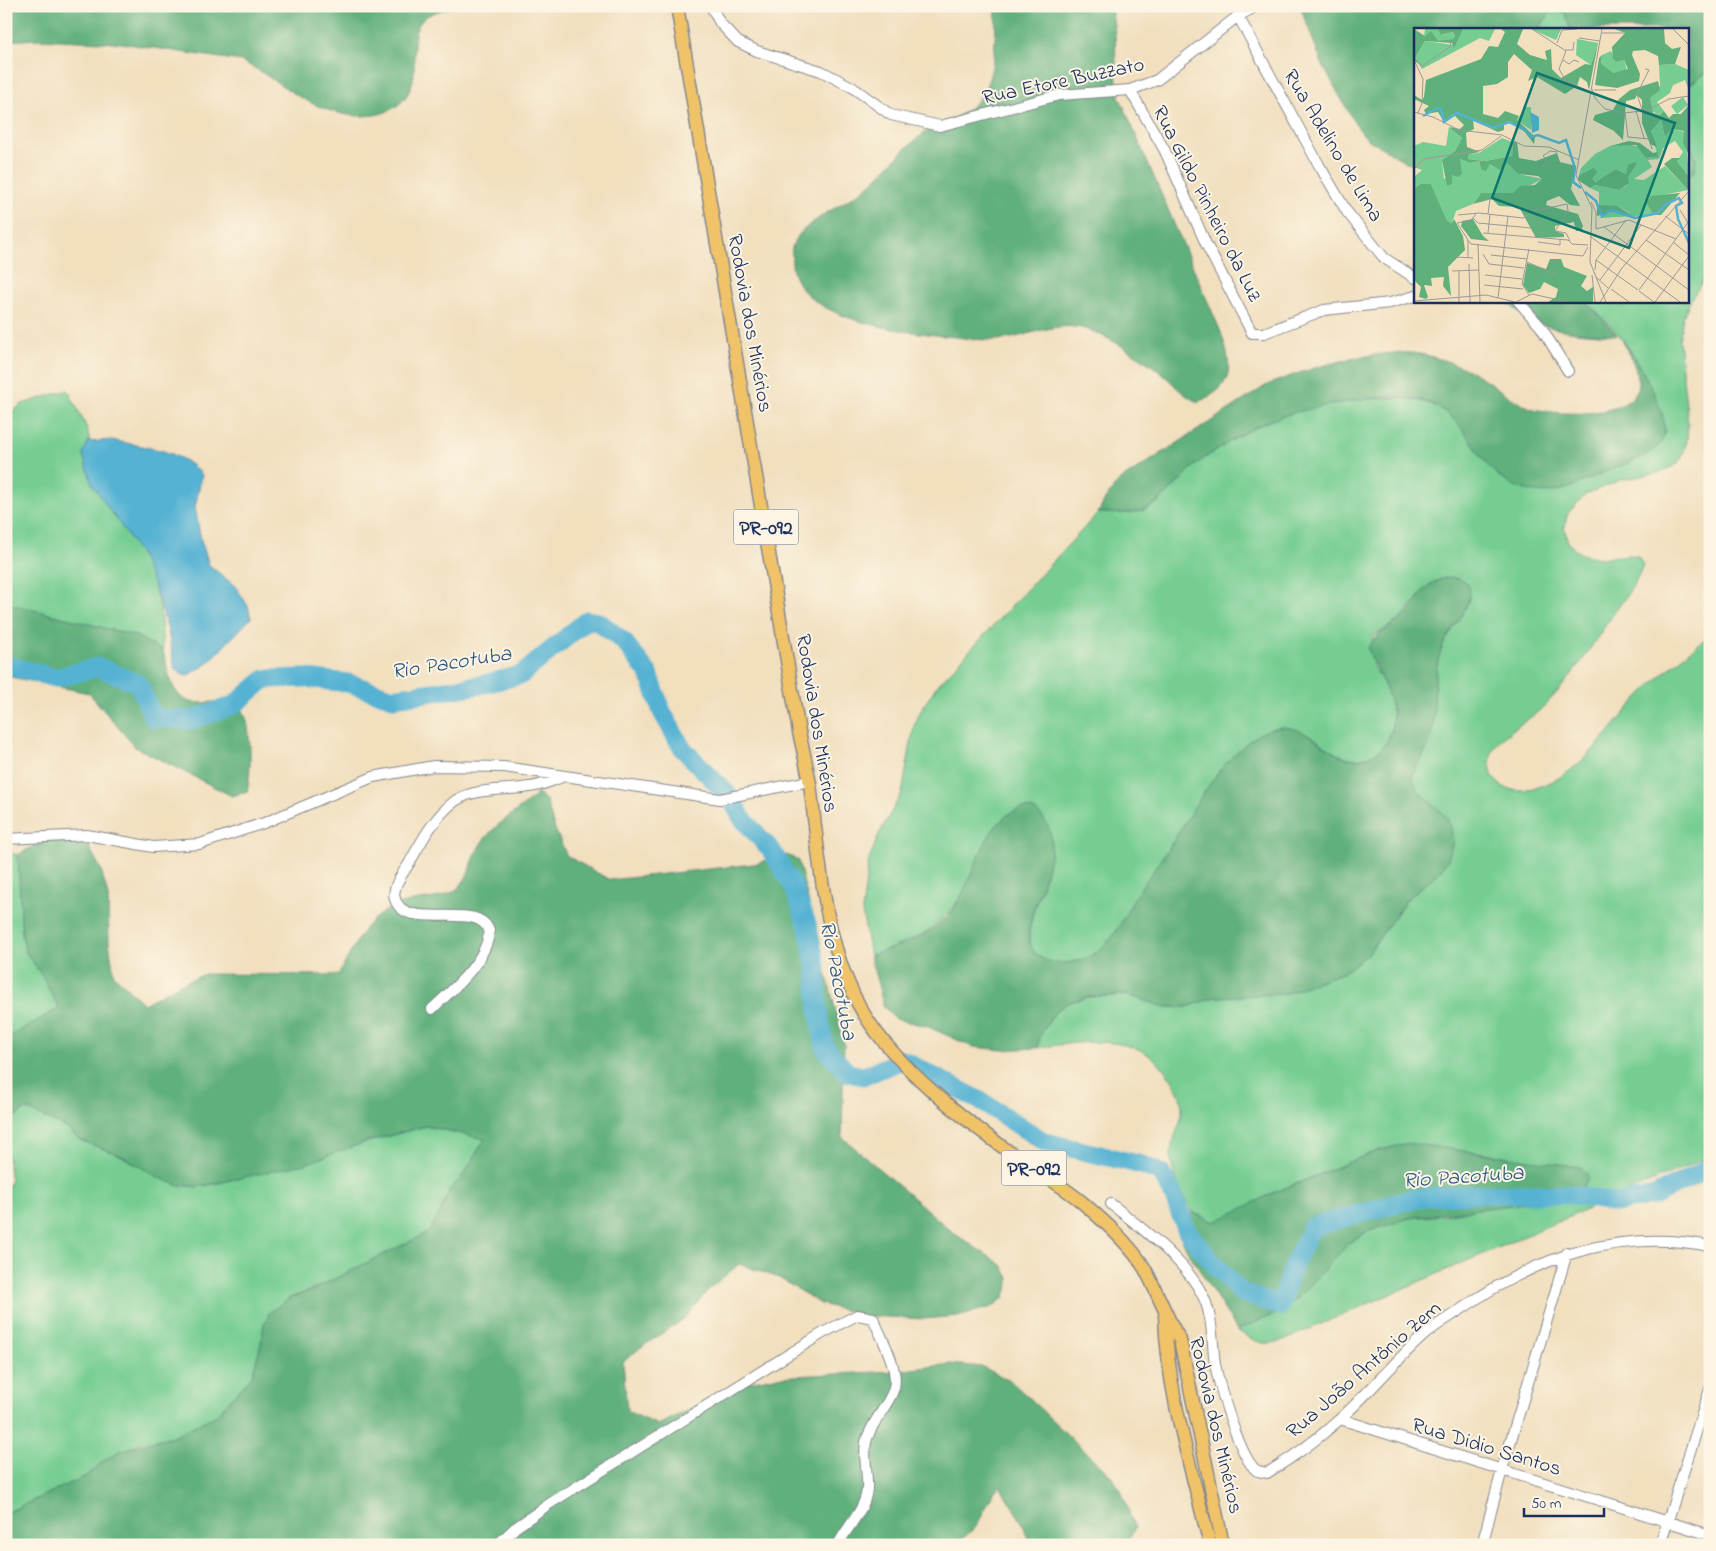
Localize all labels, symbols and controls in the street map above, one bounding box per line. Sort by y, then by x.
inset map [1414,28,1688,302]
street label: Rua Etore Buzzato [980,50,1147,114]
street label: Rua Adelino de Lima [1275,64,1390,228]
street label: Rua Gildo Pinheiro da Luz [1144,101,1269,307]
street label: Rodovia dos Minérios [719,232,779,415]
road number: PR-092 [734,510,798,544]
street label: Rodovia dos Minérios [787,632,845,815]
water label: Rio Pacotuba [389,639,515,689]
water label: Rio Pacotuba [810,918,865,1044]
road number: PR-092 [1002,1150,1066,1186]
water label: Rio Pacotuba [1402,1158,1526,1198]
street label: Rua João Antônio Zem [1280,1294,1449,1447]
street label: Rodovia dos Minérios [1180,1334,1250,1517]
street label: Rua Didio Santos [1408,1411,1565,1485]
scale bar [1524,1486,1604,1518]
text: 50 m [1531,1493,1562,1515]

